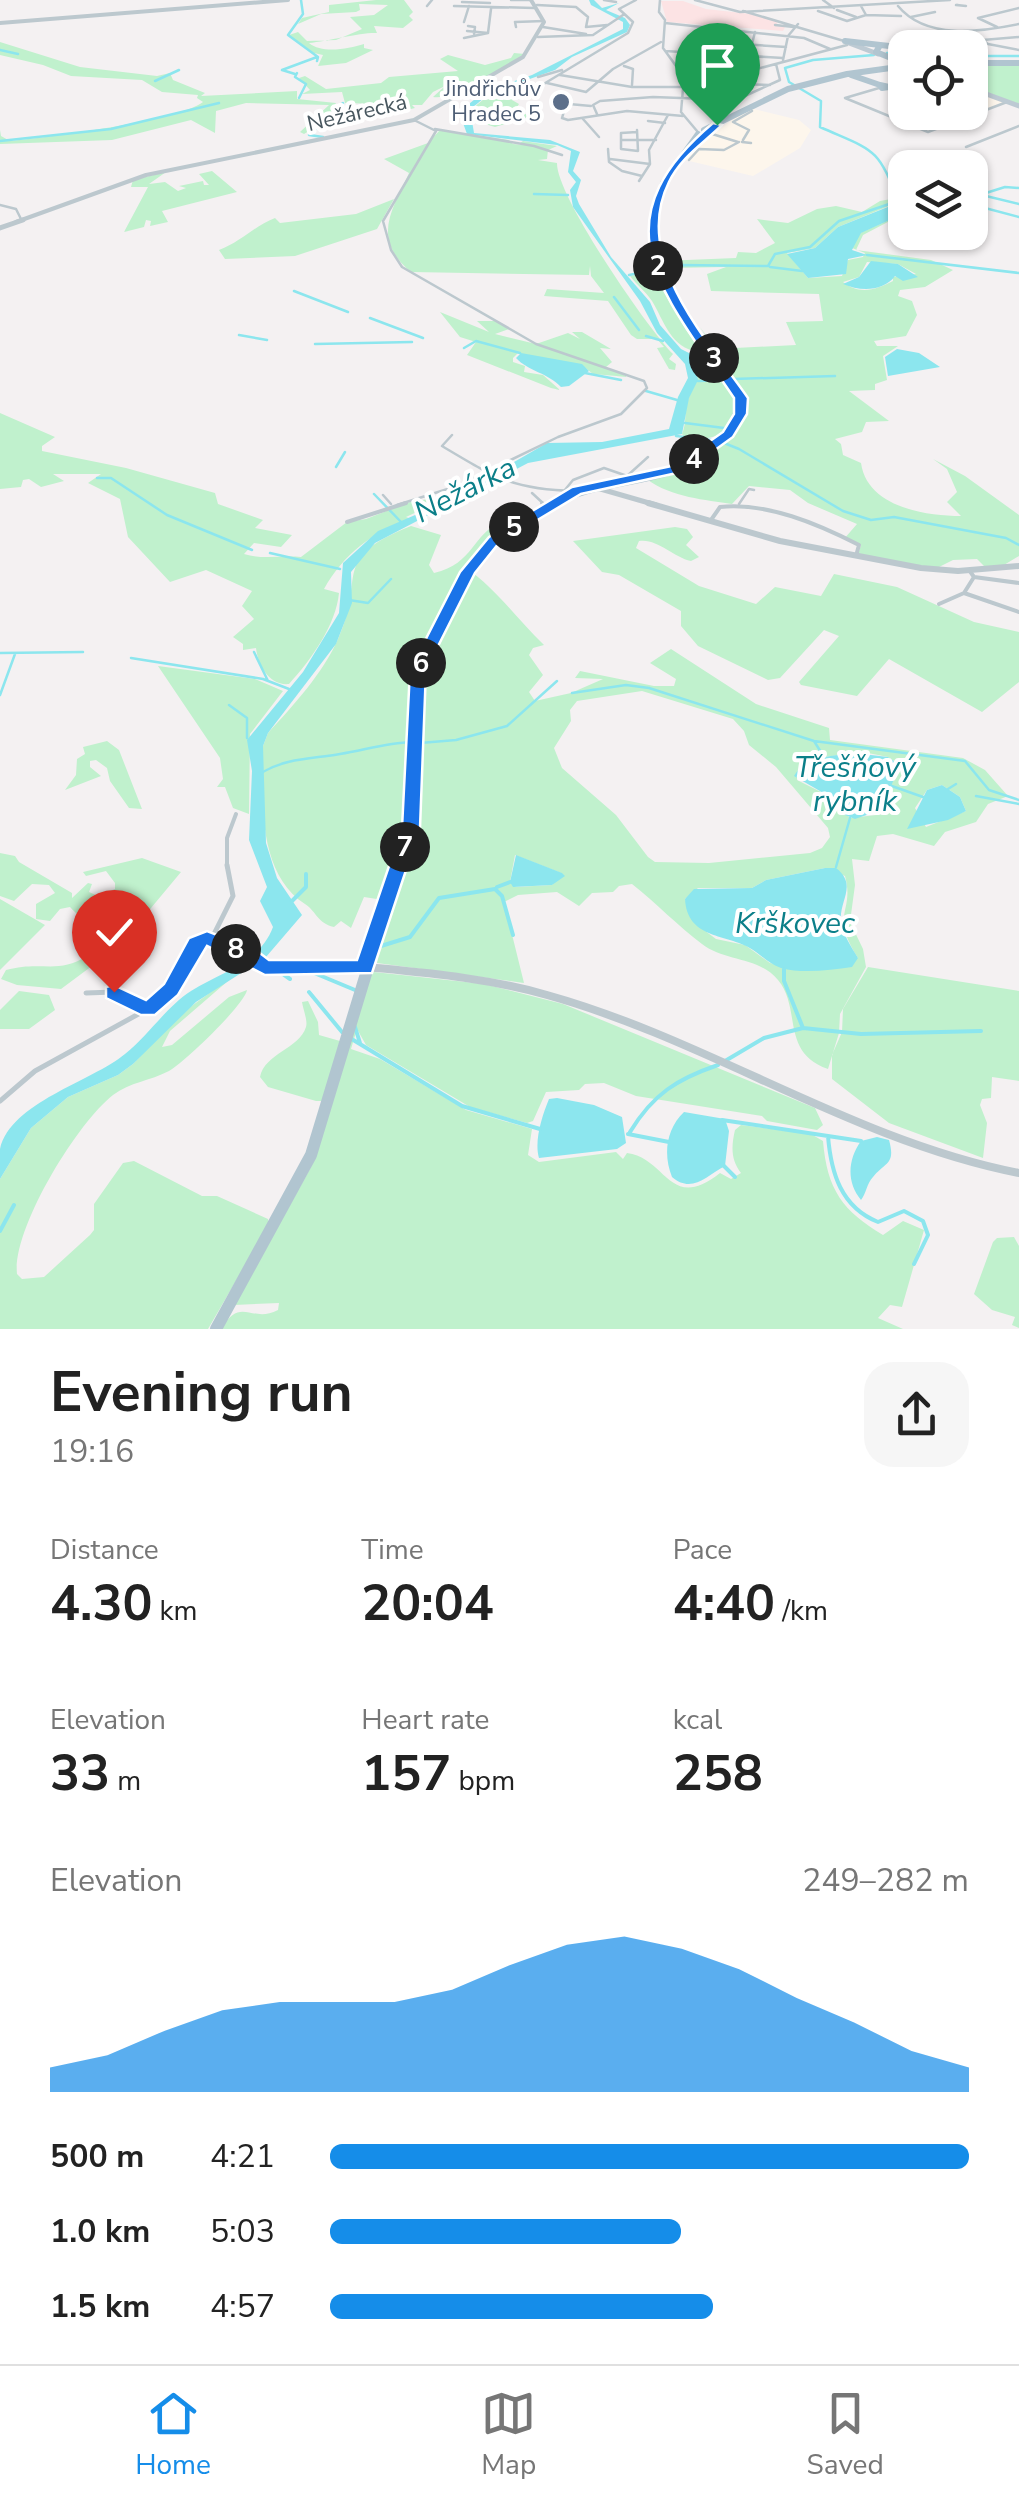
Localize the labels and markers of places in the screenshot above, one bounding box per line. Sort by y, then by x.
pin [675,23,760,126]
place label: Jindřichův Hradec 5 [443,74,542,129]
marker: Jindřichův Hradec 5 [550,91,572,113]
pin: 2 [633,241,683,291]
pin: 3 [689,333,739,383]
pin: 4 [669,434,719,484]
pin: 5 [489,502,539,552]
pin: 6 [396,638,446,688]
pin: 7 [380,822,430,872]
pin [72,890,157,993]
pin: 8 [211,924,261,974]

